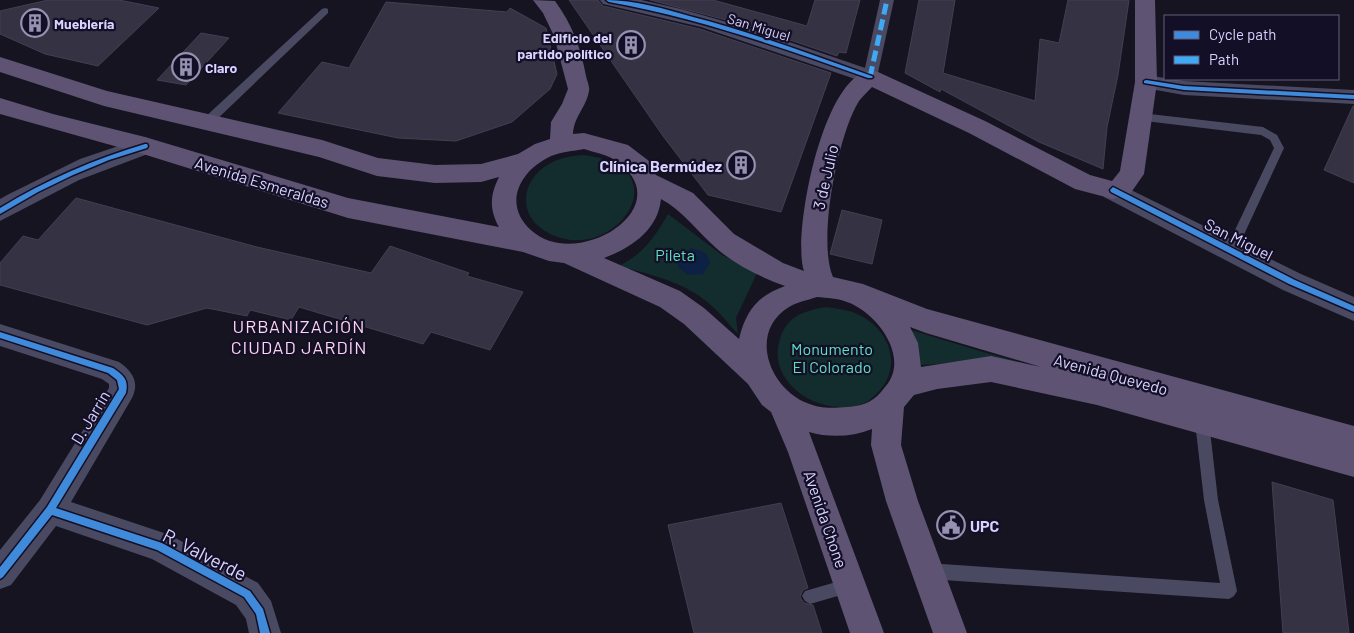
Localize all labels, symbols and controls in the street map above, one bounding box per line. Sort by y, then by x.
building icon: Mueblería [20,8,50,38]
street label: San Miguel [725,9,793,45]
place label: Mueblería [54,15,114,32]
legend [1164,15,1339,80]
text: Cycle path [1209,25,1276,43]
place label: Edificio del partido político [517,29,612,62]
building icon: Edificio del partido político [616,30,646,60]
text: Path [1209,50,1239,68]
building icon: Claro [171,52,201,82]
place label: Claro [205,59,237,76]
street label: 3 de Julio [808,143,842,211]
building icon: Clínica Bermúdez [726,150,756,180]
street label: Avenida Esmeraldas [193,153,331,211]
place label: Clínica Bermúdez [599,156,722,175]
street label: San Miguel [1202,214,1276,264]
park label: Pileta [655,245,695,264]
district label: URBANIZACIÓN CIUDAD JARDÍN [231,315,367,358]
park label: Monumento El Colorado [791,339,873,376]
street label: Avenida Quevedo [1052,350,1170,398]
street label: D. Jarrin [67,387,113,447]
street label: Avenida Chone [800,468,852,570]
public building icon: UPC [936,510,966,540]
place label: UPC [970,516,1000,535]
street label: R. Valverde [159,523,251,585]

